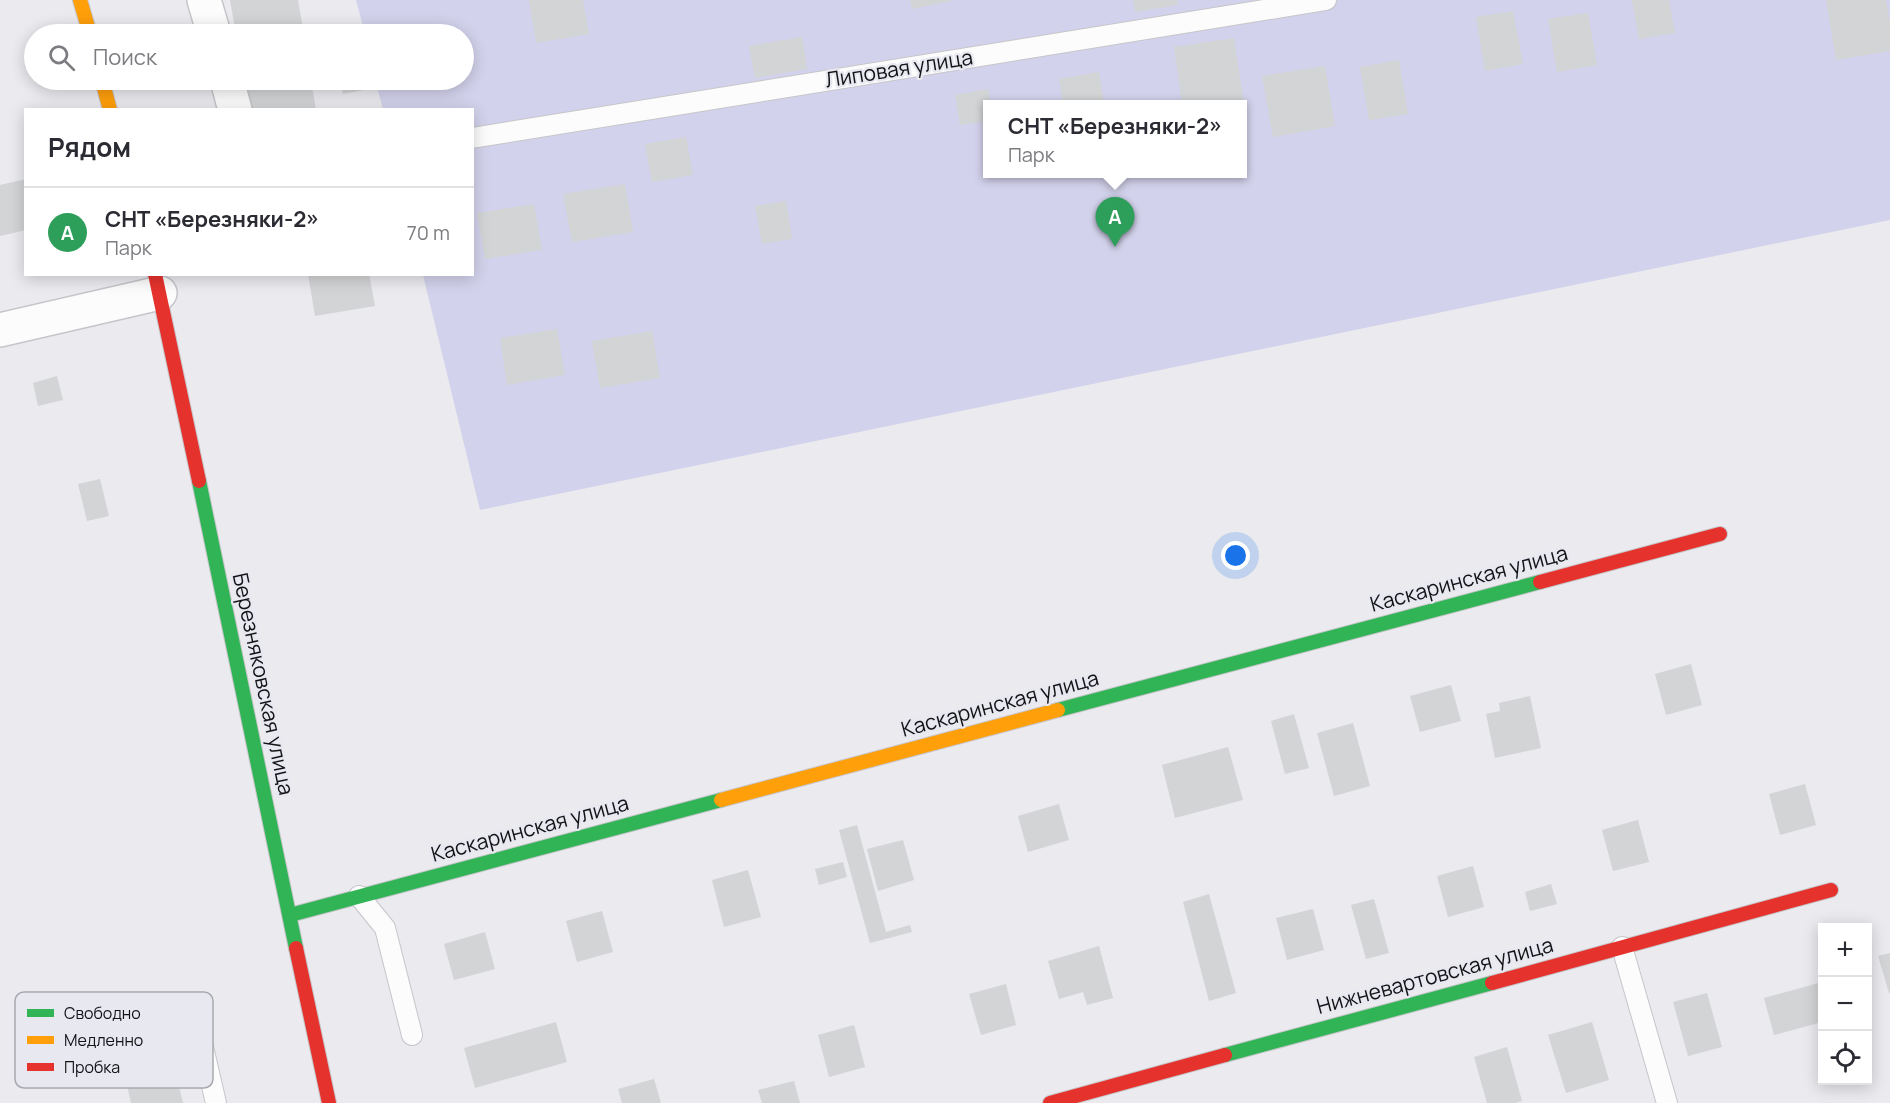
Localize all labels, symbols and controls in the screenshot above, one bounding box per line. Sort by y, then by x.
search box [24,24,474,90]
icon: search [45,41,78,74]
text: Поиск [93,42,157,72]
street label: Липовая улица [823,43,975,93]
popup [983,100,1247,178]
text: СНТ «Березняки-2» [1008,111,1222,141]
text: Рядом [48,129,131,165]
text: Парк [1008,141,1055,168]
pin: A [1096,198,1134,247]
text: СНТ «Березняки-2» [105,204,319,234]
text: A [61,219,74,246]
text: 70 m [407,219,450,246]
text: Парк [105,234,152,261]
street label: Каскаринская улица [1367,538,1571,618]
your location [1221,541,1250,570]
street label: Березняковская улица [227,570,301,798]
street label: Каскаринская улица [898,663,1102,743]
street label: Каскаринская улица [428,788,632,868]
map controls [1818,923,1872,1085]
button: + [1818,923,1872,977]
street label: Нижневартовская улица [1313,930,1556,1020]
button: − [1818,977,1872,1031]
legend [15,992,213,1088]
text: Свободно [64,1002,141,1024]
text: Медленно [64,1029,143,1051]
button: locate [1818,1031,1872,1085]
text: Пробка [64,1056,120,1078]

